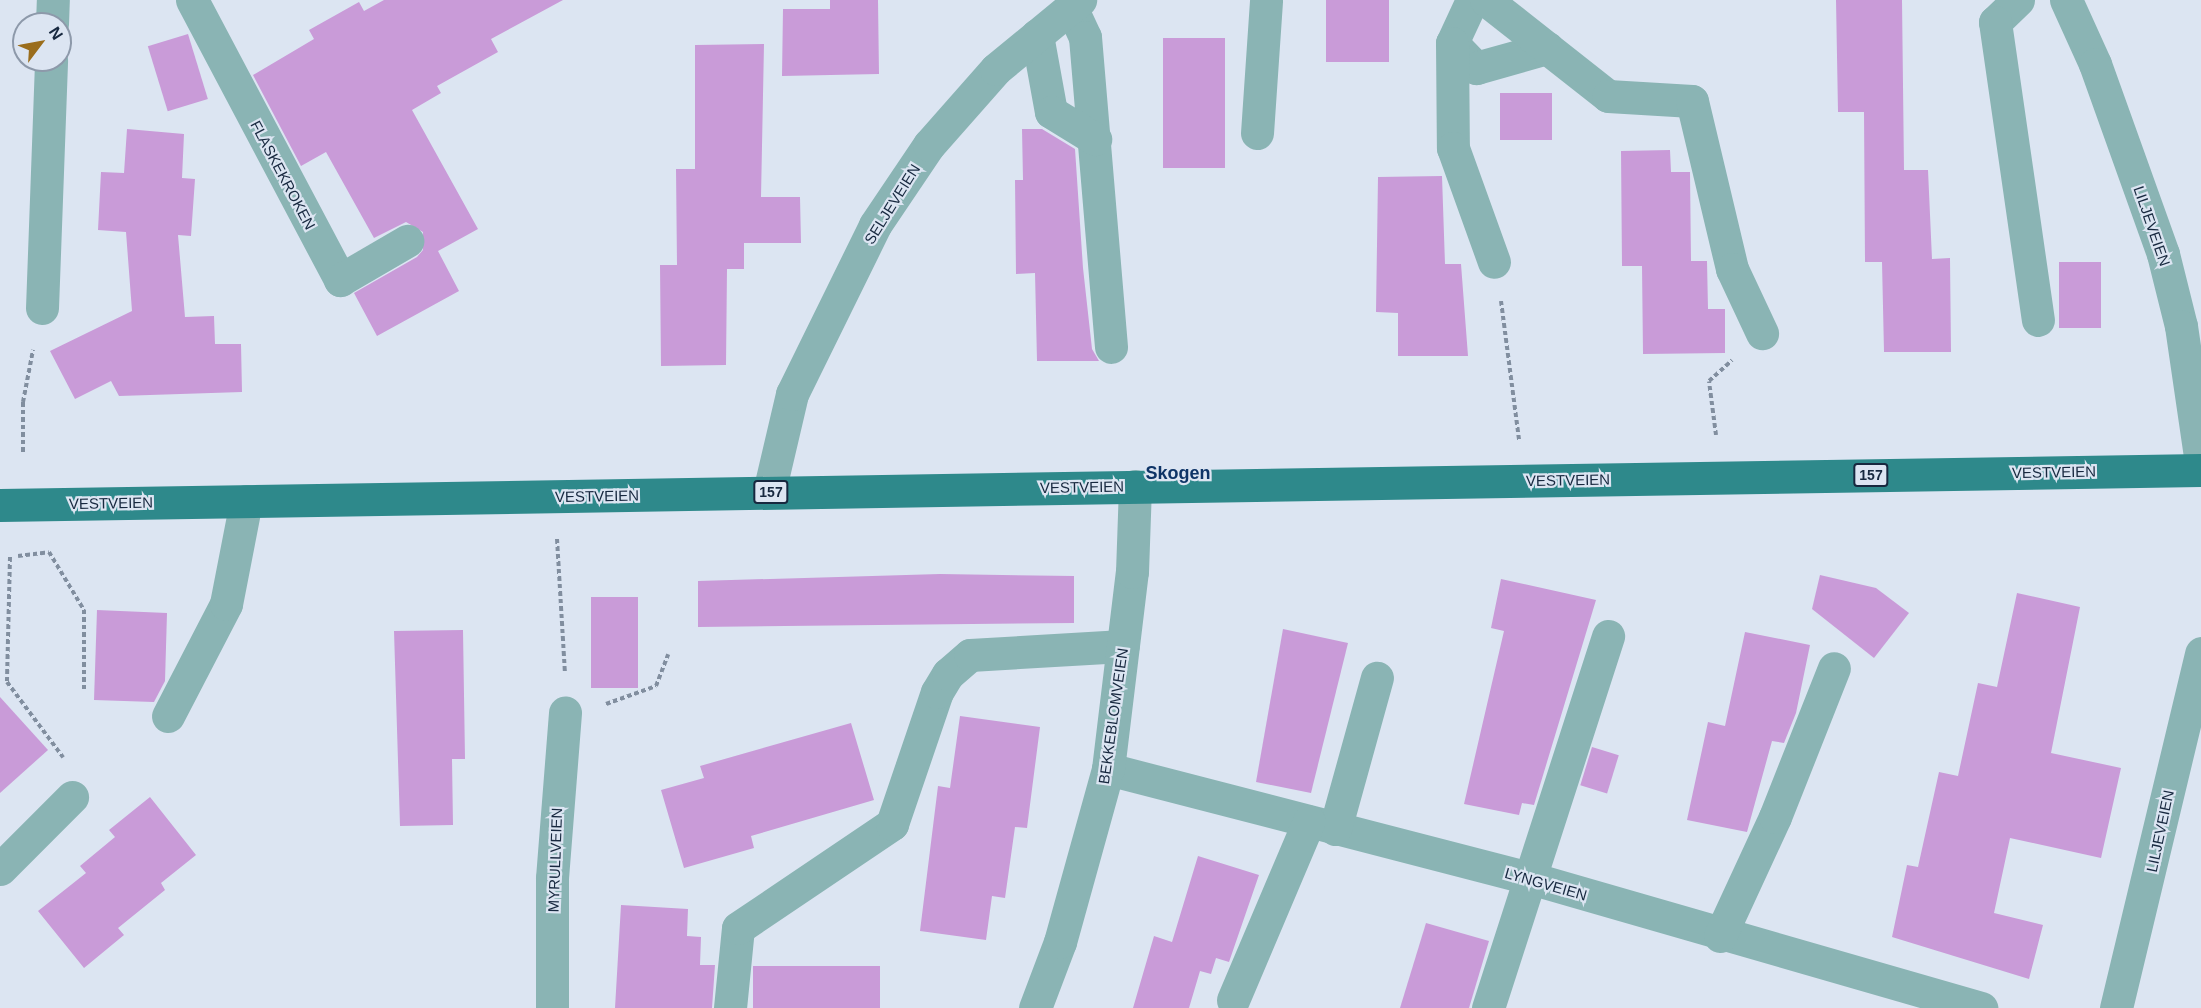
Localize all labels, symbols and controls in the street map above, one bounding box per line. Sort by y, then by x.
north arrow [12,12,72,72]
text: N [46,24,66,43]
street label: FLASKEKROKEN [247,117,319,233]
street label: SELJEVEIEN [860,161,924,247]
street label: LILJEVEIEN [2130,184,2174,268]
district label: Skogen [1145,462,1211,484]
street label: VESTVEIEN [2012,462,2096,482]
road number: 157 [1853,464,1889,486]
street label: VESTVEIEN [1526,470,1610,490]
street label: VESTVEIEN [1040,477,1124,497]
road number: 157 [753,481,789,503]
street label: VESTVEIEN [555,486,639,506]
street label: VESTVEIEN [69,493,153,513]
street label: BEKKEBLOMVEIEN [1095,647,1131,785]
street label: LILJEVEIEN [2143,788,2177,874]
street label: MYRULLVEIEN [544,807,566,913]
street label: LYNGVEIEN [1503,864,1589,904]

